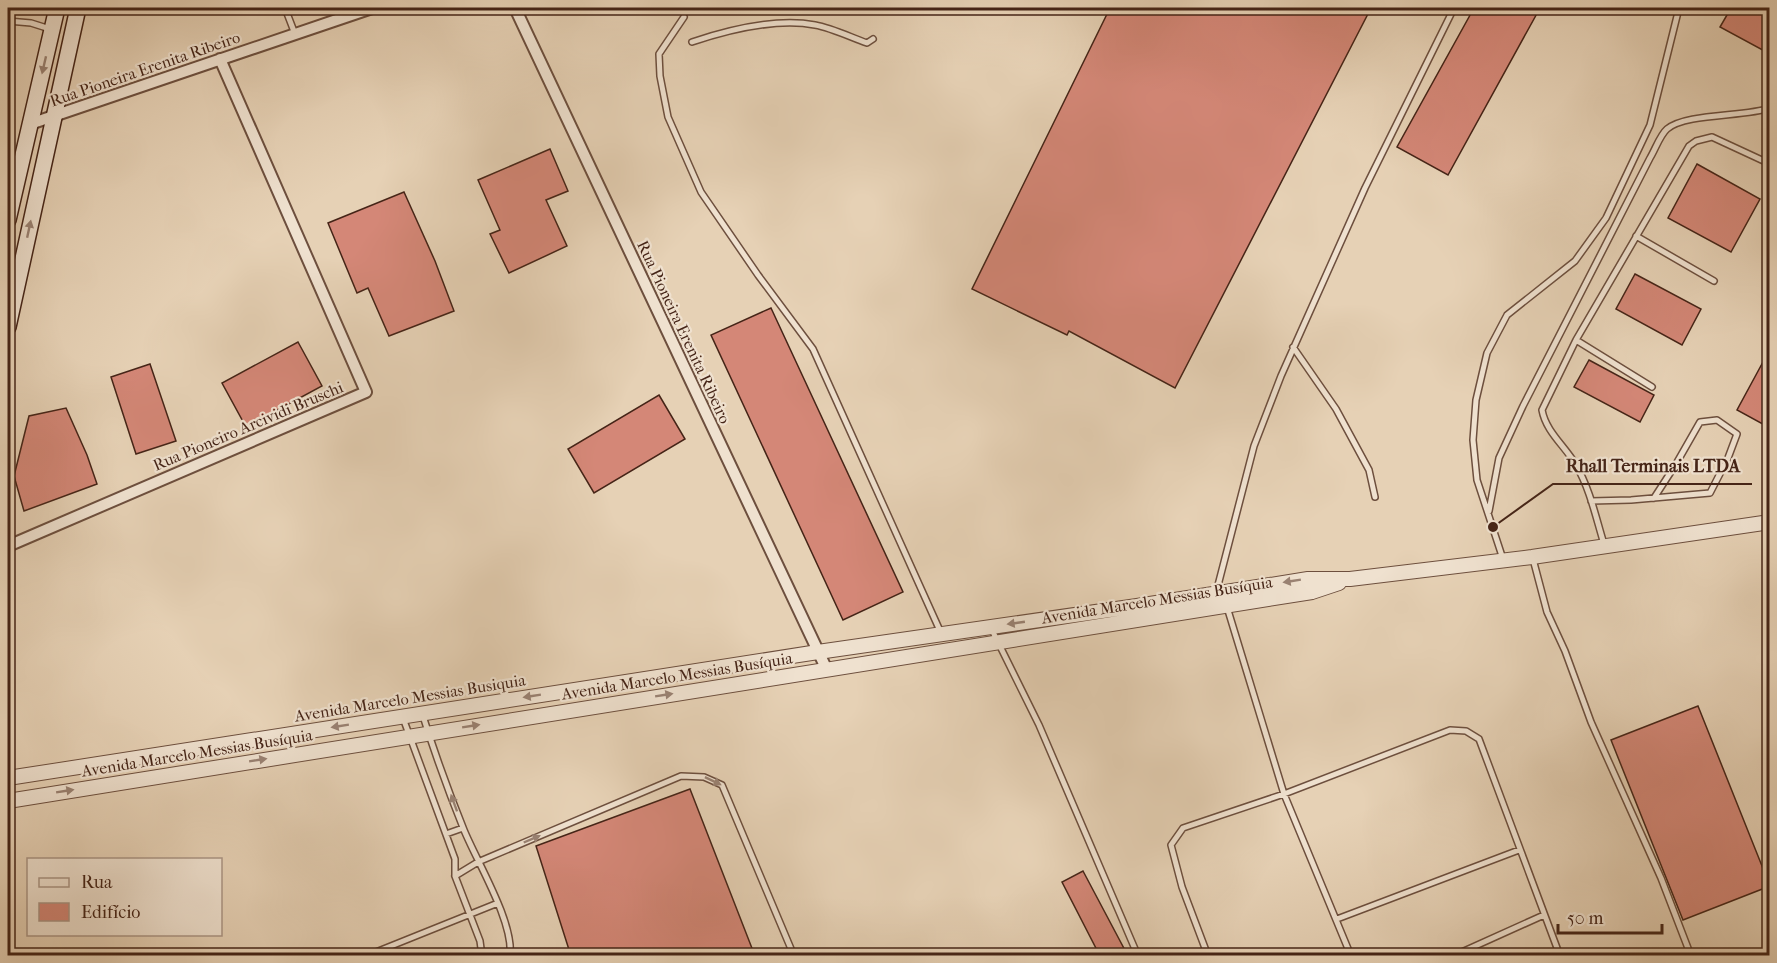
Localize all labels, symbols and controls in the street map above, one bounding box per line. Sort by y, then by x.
street label: Rua Pioneira Erenita Ribeiro [47,27,243,111]
one-way arrow [38,55,48,74]
one-way arrow [25,219,34,238]
street label: Rua Pioneira Erenita Ribeiro [633,237,735,427]
street label: Rua Pioneiro Arcividi Bruschi [150,377,346,475]
callout: Rhall Terminais LTDA [1553,448,1752,484]
text: Rhall Terminais LTDA [1566,456,1742,477]
street label: Avenida Marcelo Messias Busíquia [1039,572,1274,628]
one-way arrow [1282,577,1301,586]
one-way arrow [1006,618,1025,628]
street label: Avenida Marcelo Messias Busíquia [559,648,794,704]
street label: Avenida Marcelo Messias Busiquia [292,670,527,726]
one-way arrow [654,690,673,699]
one-way arrow [523,692,542,701]
one-way arrow [462,721,481,730]
one-way arrow [330,722,349,731]
street label: Avenida Marcelo Messias Busíquia [79,725,314,781]
one-way arrow [248,756,267,765]
one-way arrow [704,776,722,786]
one-way arrow [56,787,75,796]
one-way arrow [449,794,459,812]
one-way arrow [523,834,541,843]
legend [27,858,222,936]
text: Rua [81,872,113,893]
scale bar [1558,897,1662,935]
text: Edifício [81,902,140,923]
text: 50 m [1567,908,1604,929]

